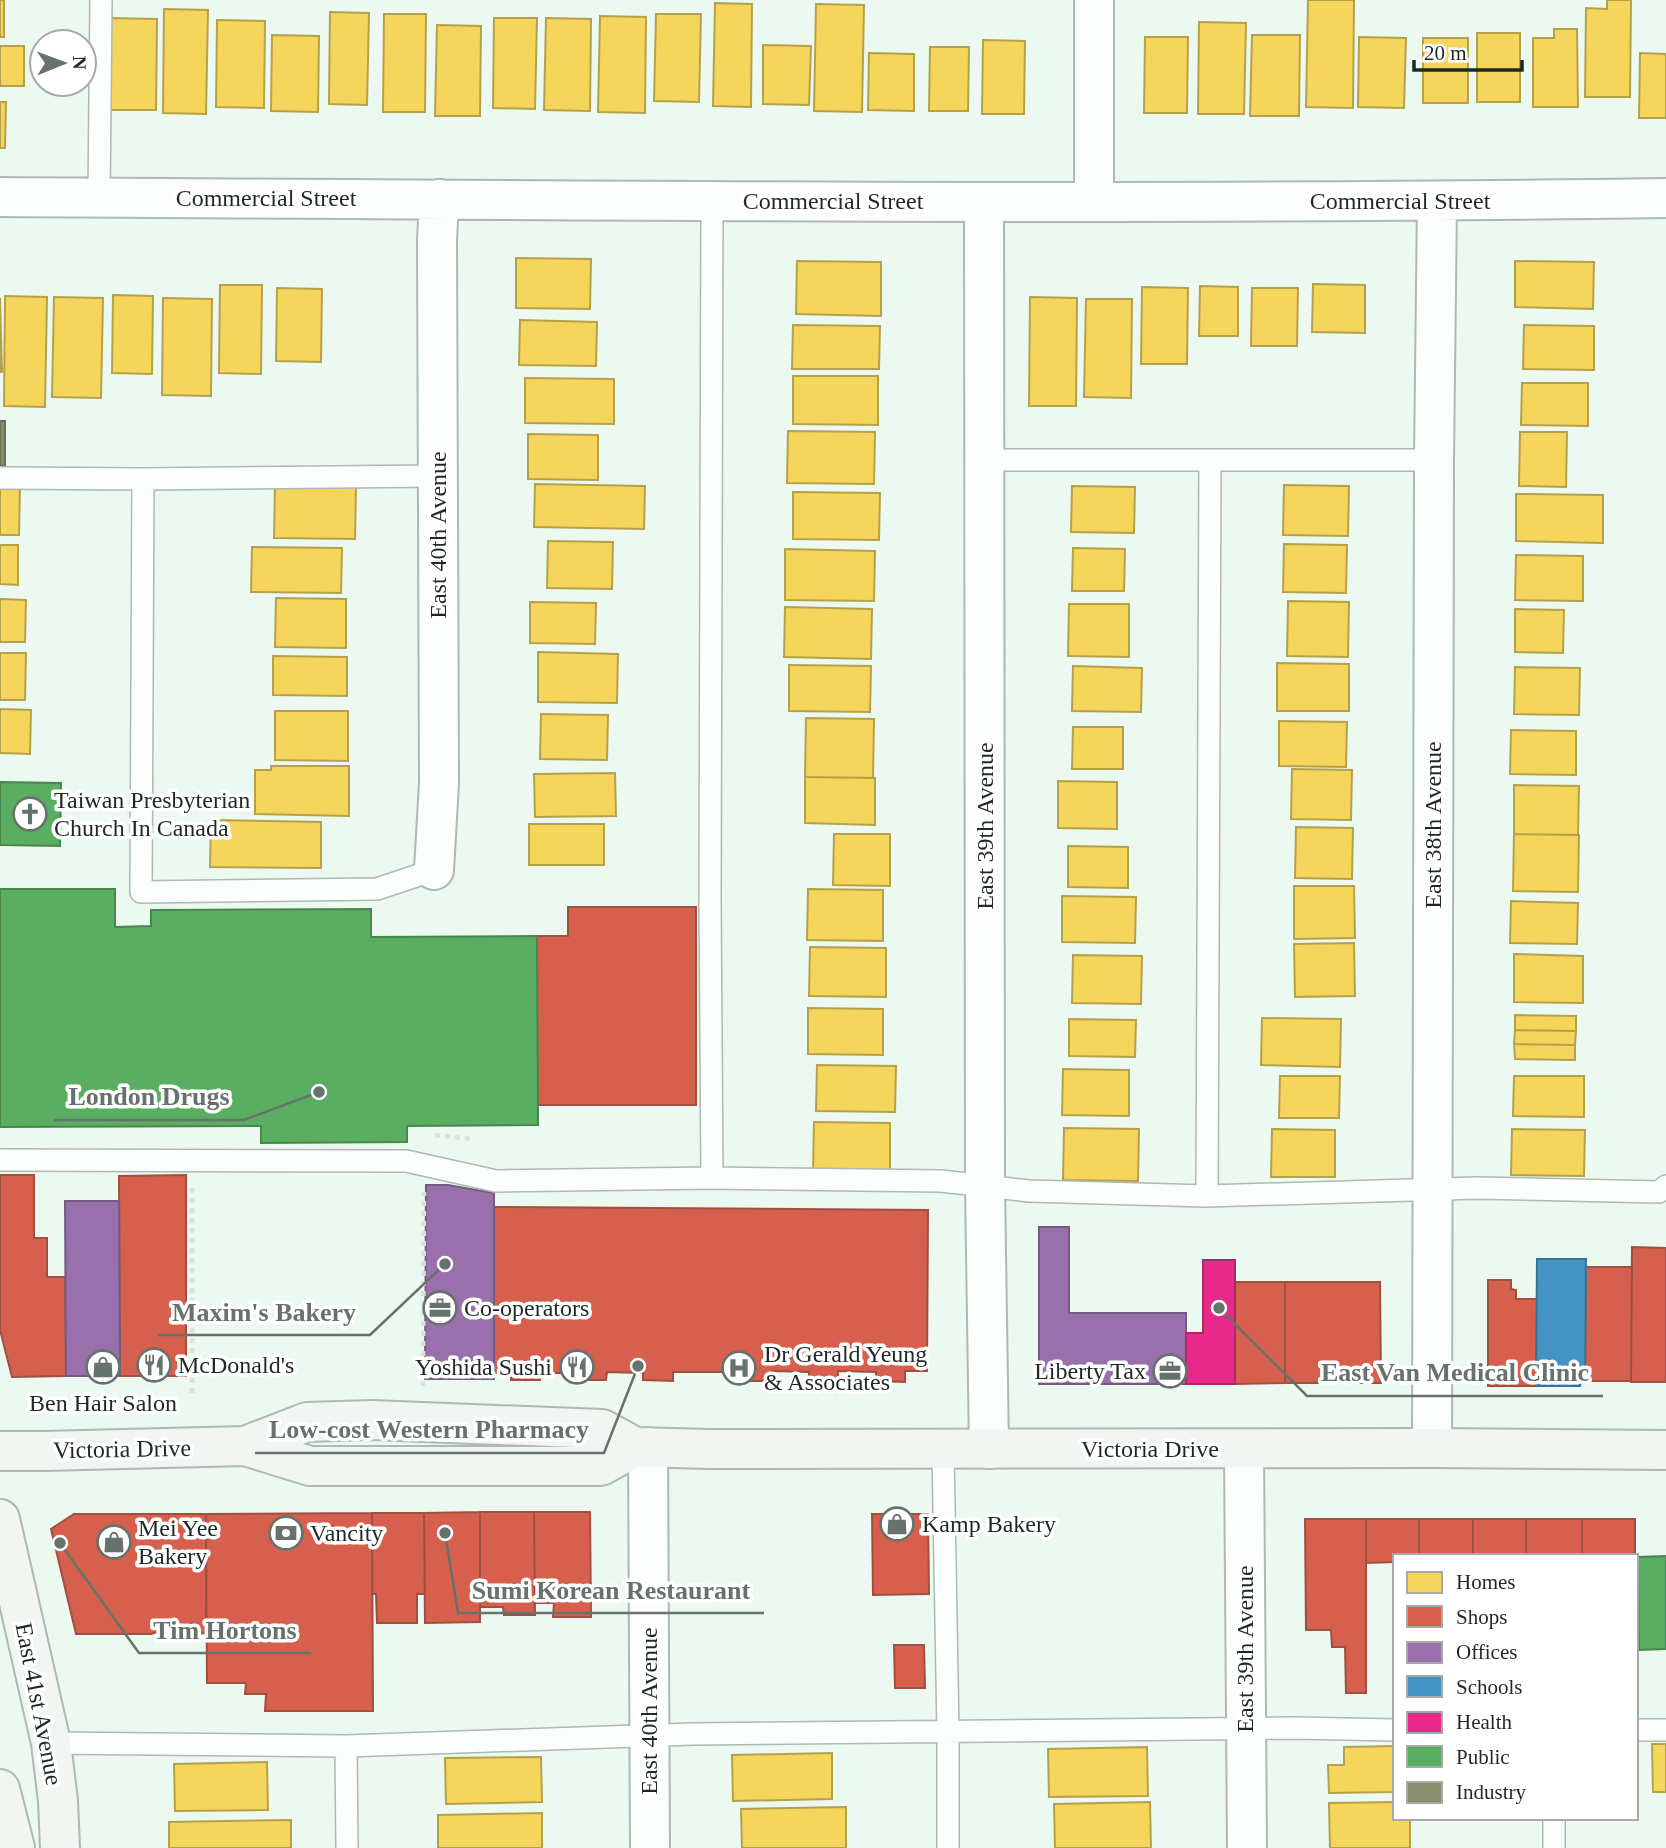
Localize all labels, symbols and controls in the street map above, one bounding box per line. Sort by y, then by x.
north arrow [28,28,98,98]
scale bar [1414,28,1522,72]
text: 20 m [1424,41,1467,65]
text: N [69,56,90,70]
street label: Commercial Street [176,185,357,211]
street label: Commercial Street [743,188,924,214]
street label: Commercial Street [1310,188,1491,214]
street label: East 40th Avenue [425,451,451,619]
street label: East 38th Avenue [1420,741,1446,909]
street label: East 39th Avenue [972,742,998,910]
place label: Taiwan Presbyterian Church In Canada [54,787,250,841]
church icon: Taiwan Presbyterian Church In Canada [11,795,49,833]
callout: London Drugs [54,1073,244,1120]
text: London Drugs [68,1082,230,1111]
callout: Maxim's Bakery [158,1288,370,1335]
office icon: Co-operators [421,1289,459,1327]
place label: Co-operators [464,1295,589,1321]
text: Maxim's Bakery [172,1298,356,1327]
place label: Dr Gerald Yeung & Associates [764,1341,927,1395]
restaurant icon: McDonald's [135,1346,173,1384]
shop icon: Ben Hair Salon [84,1348,122,1386]
restaurant icon: Yoshida Sushi [558,1348,596,1386]
hospital icon: Dr Gerald Yeung & Associates [720,1349,758,1387]
callout: East Van Medical Clinic [1307,1349,1603,1396]
place label: McDonald's [178,1352,294,1378]
office icon: Liberty Tax [1151,1352,1189,1390]
place label: Yoshida Sushi [415,1354,552,1380]
place label: Liberty Tax [1034,1358,1146,1384]
text: East Van Medical Clinic [1321,1358,1589,1387]
place label: Ben Hair Salon [29,1390,177,1416]
callout: Low-cost Western Pharmacy [255,1406,604,1453]
text: Low-cost Western Pharmacy [269,1415,589,1444]
street label: Victoria Drive [53,1435,191,1463]
street label: Victoria Drive [1081,1436,1219,1462]
shop icon: Kamp Bakery [878,1505,916,1543]
place label: Kamp Bakery [922,1511,1056,1537]
bank icon: Vancity [267,1514,305,1552]
place label: Mei Yee Bakery [138,1515,218,1569]
place label: Vancity [310,1520,383,1546]
shop icon: Mei Yee Bakery [95,1523,133,1561]
legend [1393,1554,1638,1820]
street label: East 39th Avenue [1232,1565,1258,1733]
callout: Sumi Korean Restaurant [458,1566,764,1613]
text: Homes [1456,1570,1516,1594]
text: Sumi Korean Restaurant [472,1576,750,1605]
text: Shops [1456,1605,1507,1629]
callout: Tim Hortons [139,1606,311,1653]
text: Tim Hortons [153,1616,297,1645]
street label: East 41st Avenue [11,1621,67,1787]
street label: East 40th Avenue [636,1627,662,1795]
text: Offices [1456,1640,1517,1664]
text: Schools [1456,1675,1523,1699]
text: Health [1456,1710,1512,1734]
text: Public [1456,1745,1510,1769]
text: Industry [1456,1780,1526,1804]

